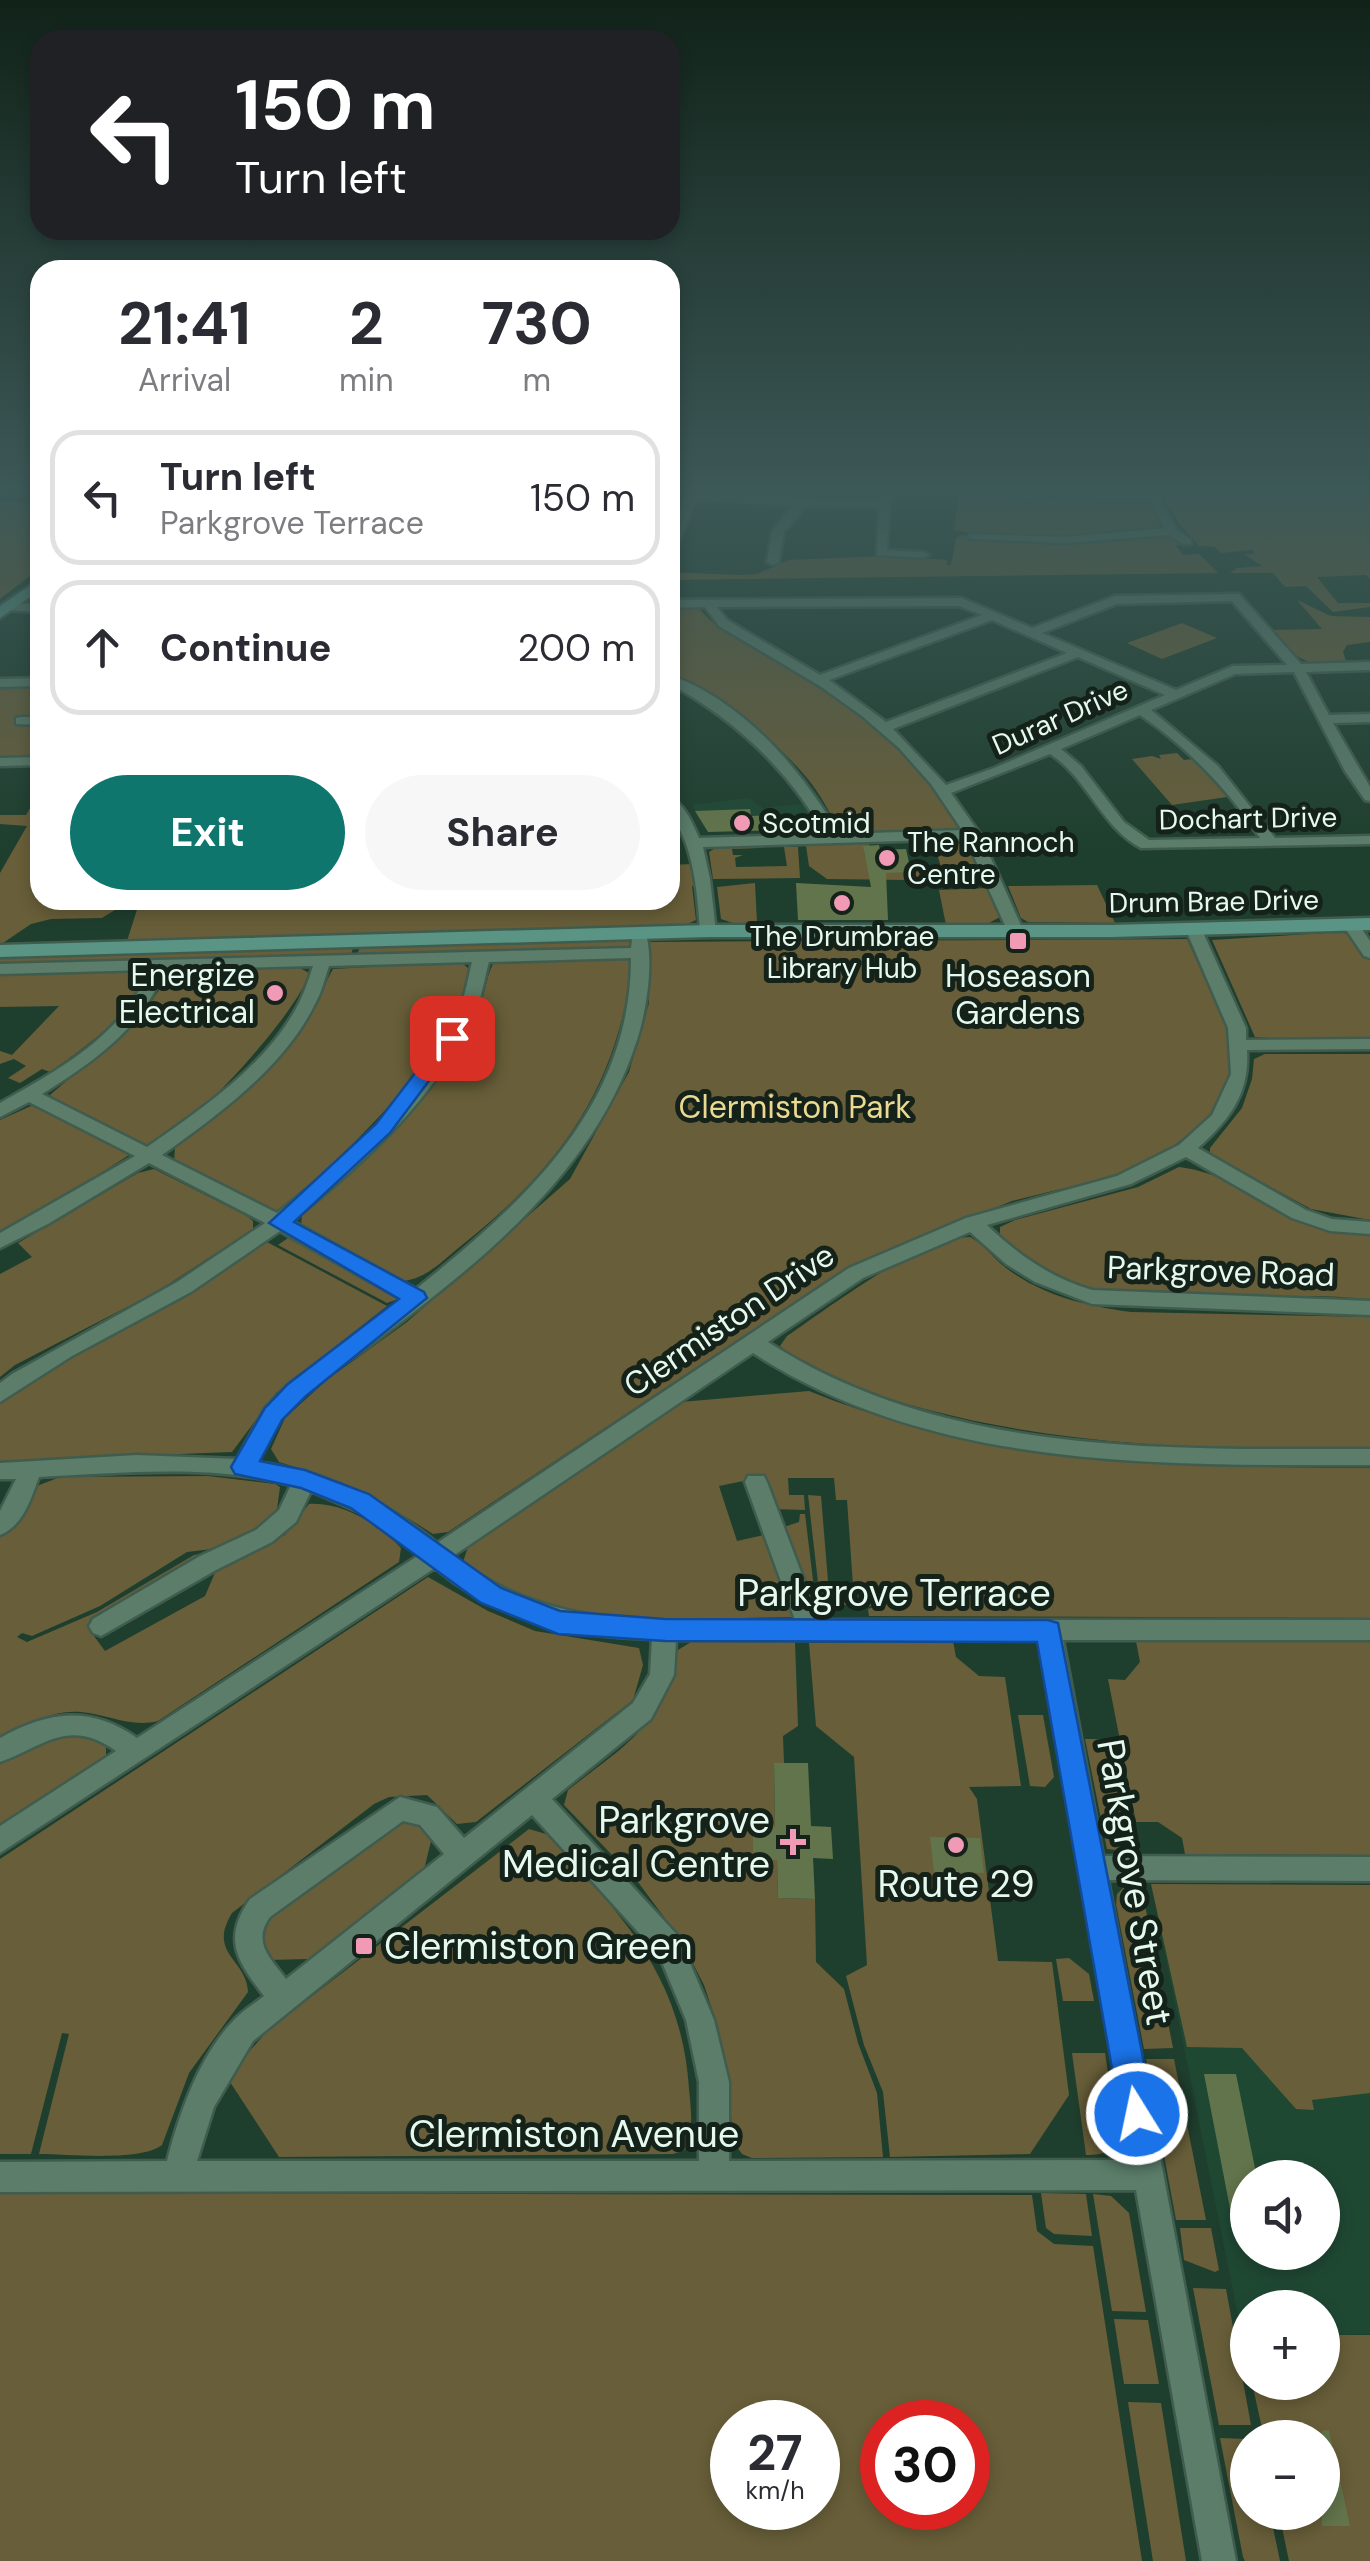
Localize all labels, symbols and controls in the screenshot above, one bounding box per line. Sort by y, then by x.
text: 150 m [235,60,436,151]
icon: left [70,70,200,200]
text: Turn left [235,148,407,207]
text: 21:41 [118,284,251,363]
text: 2 [349,284,384,363]
text: 730 [482,284,592,363]
text: Arrival [138,359,231,401]
text: min [339,359,394,401]
text: m [523,359,551,401]
text: Turn left [160,452,316,502]
icon: left [75,470,130,525]
text: 150 m [530,473,635,523]
text: Parkgrove Terrace [160,502,424,544]
icon: ahead [75,620,130,675]
text: Continue [160,623,331,673]
text: 200 m [518,623,635,673]
street label: Durar Drive [986,671,1134,764]
button: Exit [70,775,345,890]
button: Share [365,775,640,890]
street label: Dochart Drive [1159,798,1337,839]
place label: Scotmid [762,805,871,842]
marker: Scotmid [731,812,753,834]
place label: The Rannoch Centre [907,824,1075,893]
marker: The Rannoch Centre [876,847,898,869]
street label: Drum Brae Drive [1109,881,1319,922]
marker: The Drumbrae Library Hub [831,892,853,914]
place label: The Drumbrae Library Hub [750,918,934,987]
marker: Hoseason Gardens [1007,930,1029,952]
place label: Energize Electrical [119,954,255,1033]
place label: Hoseason Gardens [945,955,1091,1034]
marker: Energize Electrical [264,982,286,1004]
pin [410,996,495,1081]
icon: arrive [425,1011,480,1066]
park label: Clermiston Park [679,1086,911,1128]
street label: Clermiston Drive [616,1234,842,1406]
street label: Parkgrove Road [1106,1246,1336,1296]
street label: Parkgrove Terrace [737,1568,1051,1618]
street label: Parkgrove Street [1085,1735,1185,2029]
place label: Parkgrove Medical Centre [502,1795,770,1889]
marker: Parkgrove Medical Centre [780,1829,806,1855]
marker: Route 29 [945,1834,967,1856]
place label: Route 29 [877,1859,1035,1909]
place label: Clermiston Green [384,1921,693,1971]
marker: Clermiston Green [353,1935,375,1957]
position arrow [1085,2062,1189,2166]
street label: Clermiston Avenue [409,2109,739,2159]
map controls [1230,2160,1340,2530]
button: sound [1230,2160,1340,2270]
button: + [1230,2290,1340,2400]
speed limit sign: 30 [860,2400,990,2530]
text: 27 [747,2420,803,2486]
button: − [1230,2420,1340,2530]
text: km/h [745,2474,805,2507]

